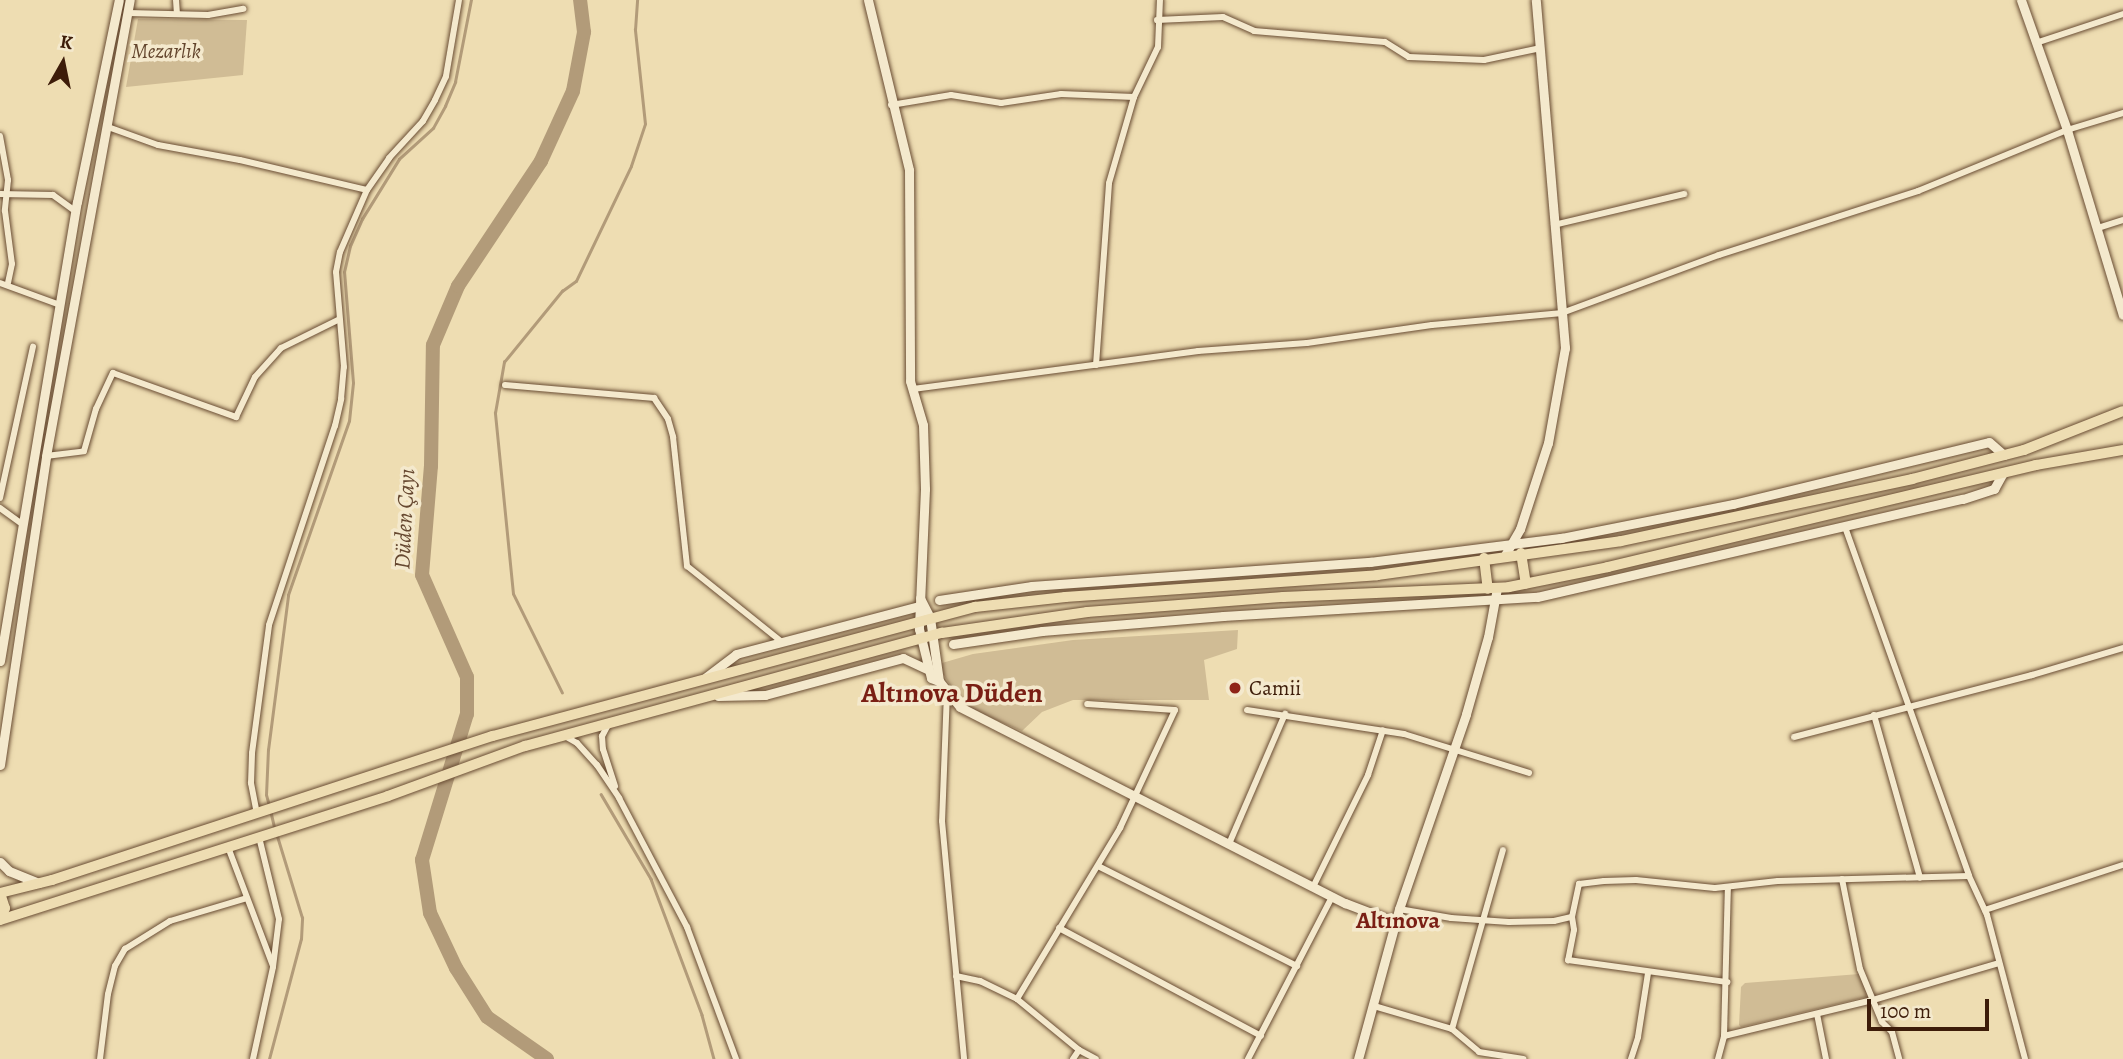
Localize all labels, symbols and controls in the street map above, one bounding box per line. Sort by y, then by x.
north arrow [28,28,98,98]
text: K [58,28,74,56]
park label: Mezarlık [131,38,201,64]
water label: Düden Çayı [389,468,421,570]
place label: Camii [1249,675,1301,701]
district label: Altınova Düden [861,676,1043,710]
marker: Camii [1227,680,1243,696]
district label: Altınova [1356,907,1440,935]
scale bar [1871,986,1994,1030]
text: 100 m [1880,997,1931,1025]

